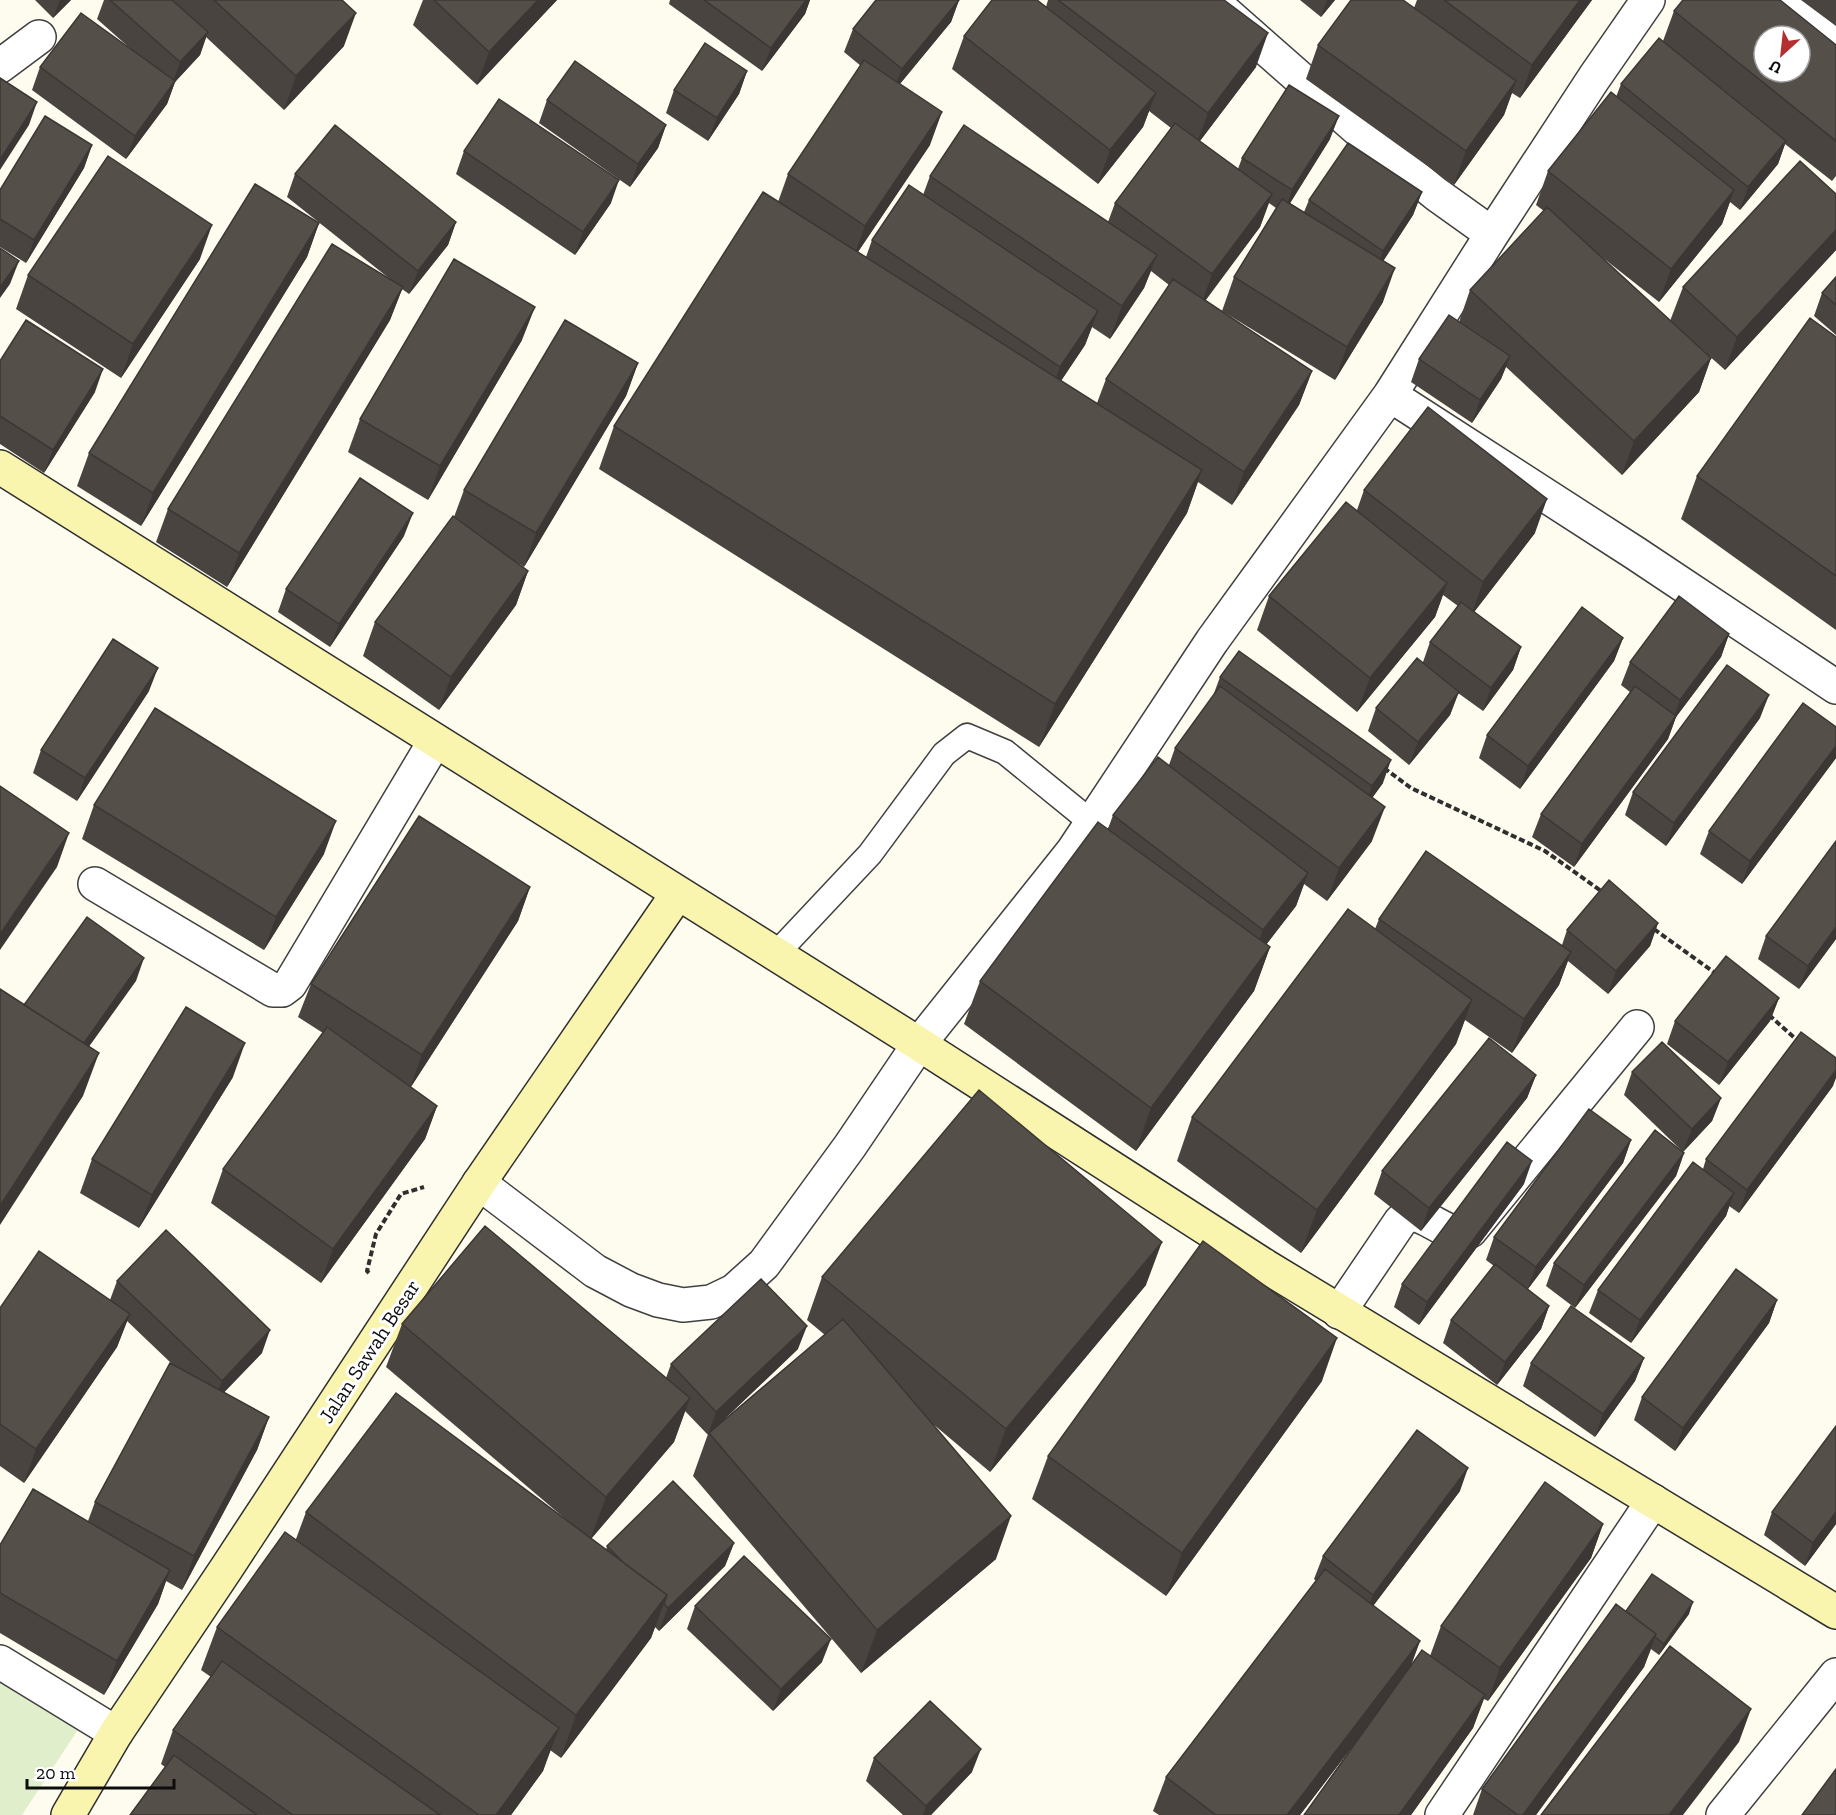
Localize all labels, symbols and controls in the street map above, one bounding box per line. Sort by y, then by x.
north arrow [1752,24,1812,84]
text: U [1766,56,1785,78]
street label: Jalan Sawah Besar [313,1275,425,1427]
scale bar [27,1752,174,1790]
text: 20 m [36,1762,76,1784]

